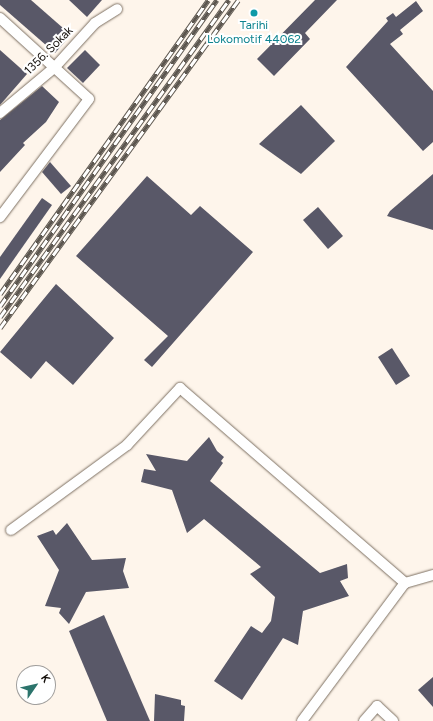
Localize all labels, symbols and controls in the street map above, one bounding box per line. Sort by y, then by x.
marker: Tarihi Lokomotif 44062 [249,8,259,18]
place label: Tarihi Lokomotif 44062 [207,19,301,47]
street label: 1356. Sokak [22,24,76,78]
north arrow [16,665,56,705]
text: K [38,672,53,685]

